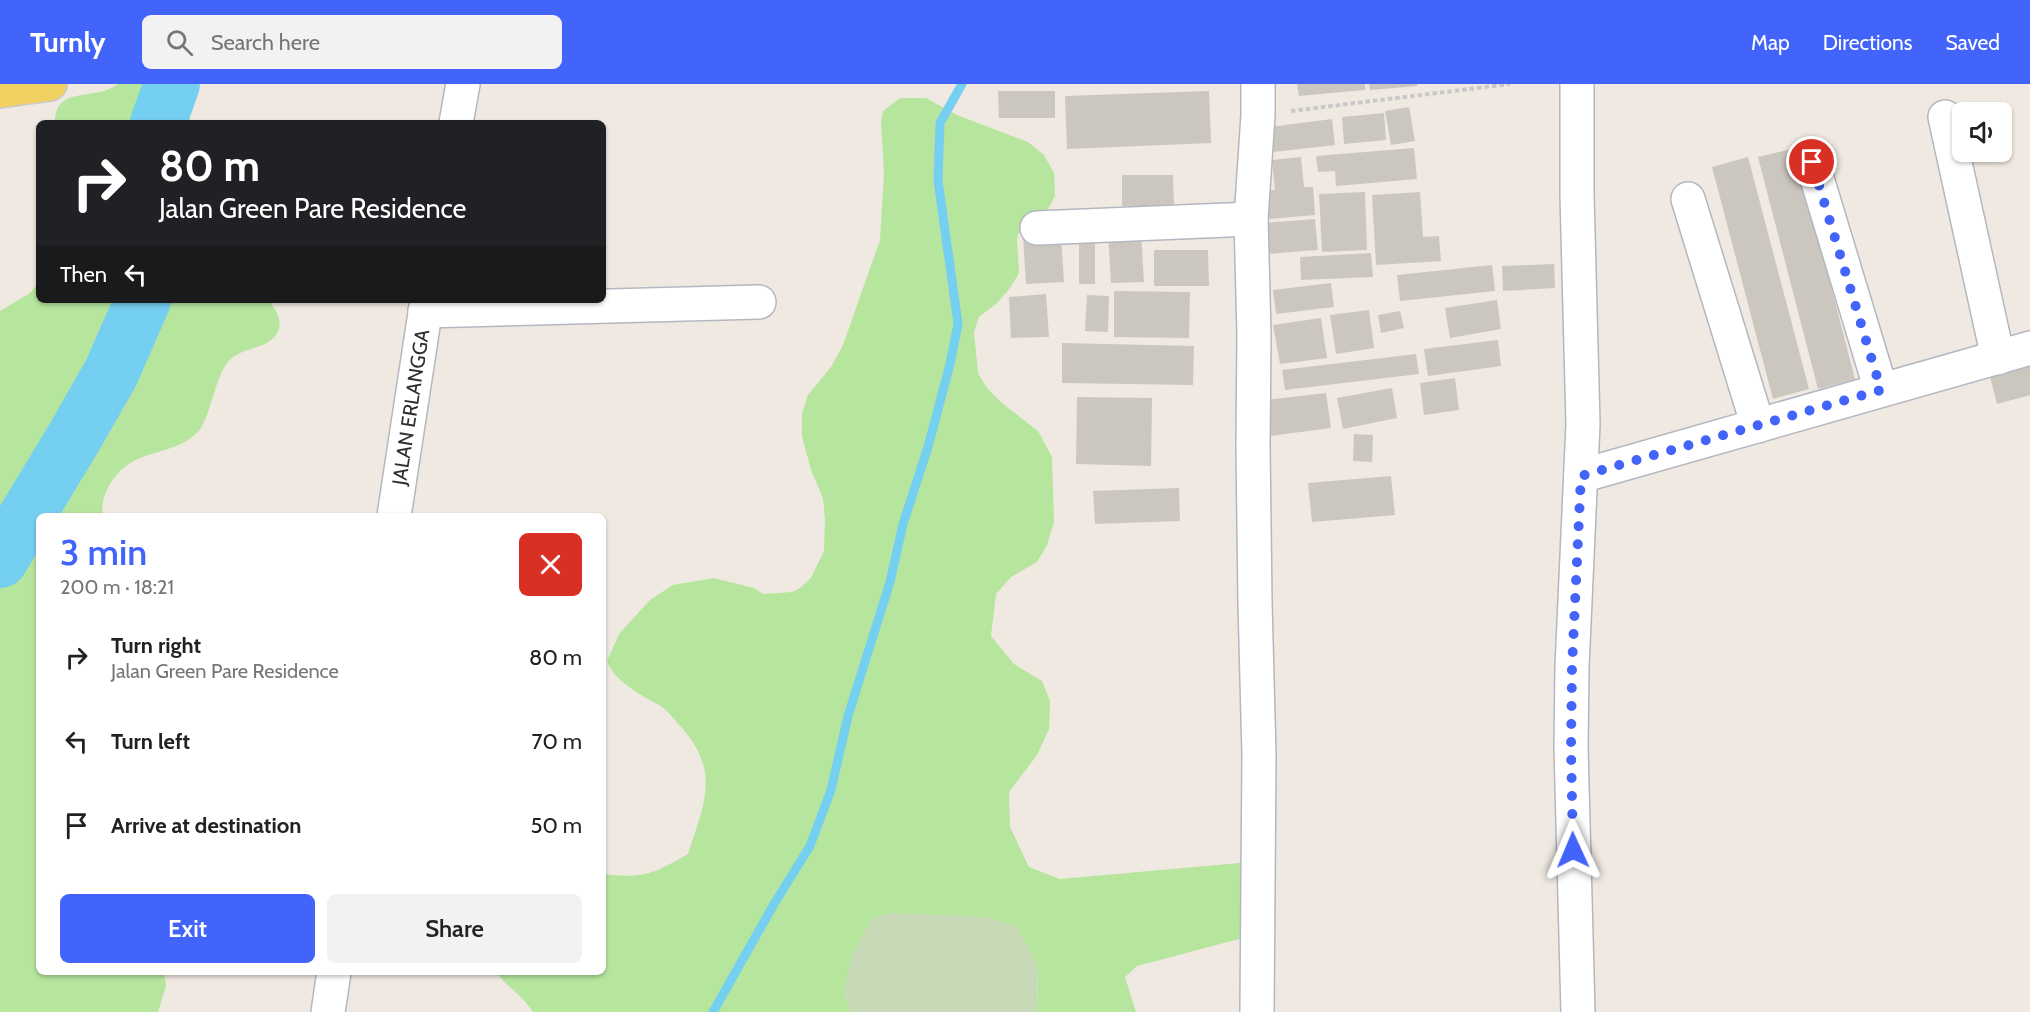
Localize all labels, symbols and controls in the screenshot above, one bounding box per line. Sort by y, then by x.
search box [142,15,562,69]
text: Turnly [30,25,106,59]
icon: search [163,26,196,59]
text: Search here [211,29,320,56]
text: Map [1751,30,1790,55]
text: Directions [1823,30,1912,55]
text: Saved [1945,30,2000,55]
map controls [1952,102,2012,162]
button: sound [1952,102,2012,162]
pin [1786,136,1837,187]
text: 80 m [159,140,260,192]
icon: right [60,144,138,222]
icon: arrive [1795,145,1828,178]
text: Jalan Green Pare Residence [159,192,466,225]
icon: left [119,258,152,291]
text: Then [60,261,107,288]
street label: JALAN ERLANGGA [387,327,434,488]
text: 3 min [60,530,147,574]
button: close [519,533,582,596]
text: 200 m · 18:21 [60,575,174,599]
text: Turn right [111,632,201,659]
icon: right [60,641,93,674]
text: 80 m [529,644,582,671]
text: Jalan Green Pare Residence [111,659,339,683]
icon: left [60,725,93,758]
text: Turn left [111,728,190,755]
text: 70 m [532,728,582,755]
icon: arrive [60,809,93,842]
text: Arrive at destination [111,812,301,839]
text: 50 m [530,812,582,839]
position arrow [1541,818,1605,882]
button: Exit [60,894,315,963]
button: Share [327,894,582,963]

